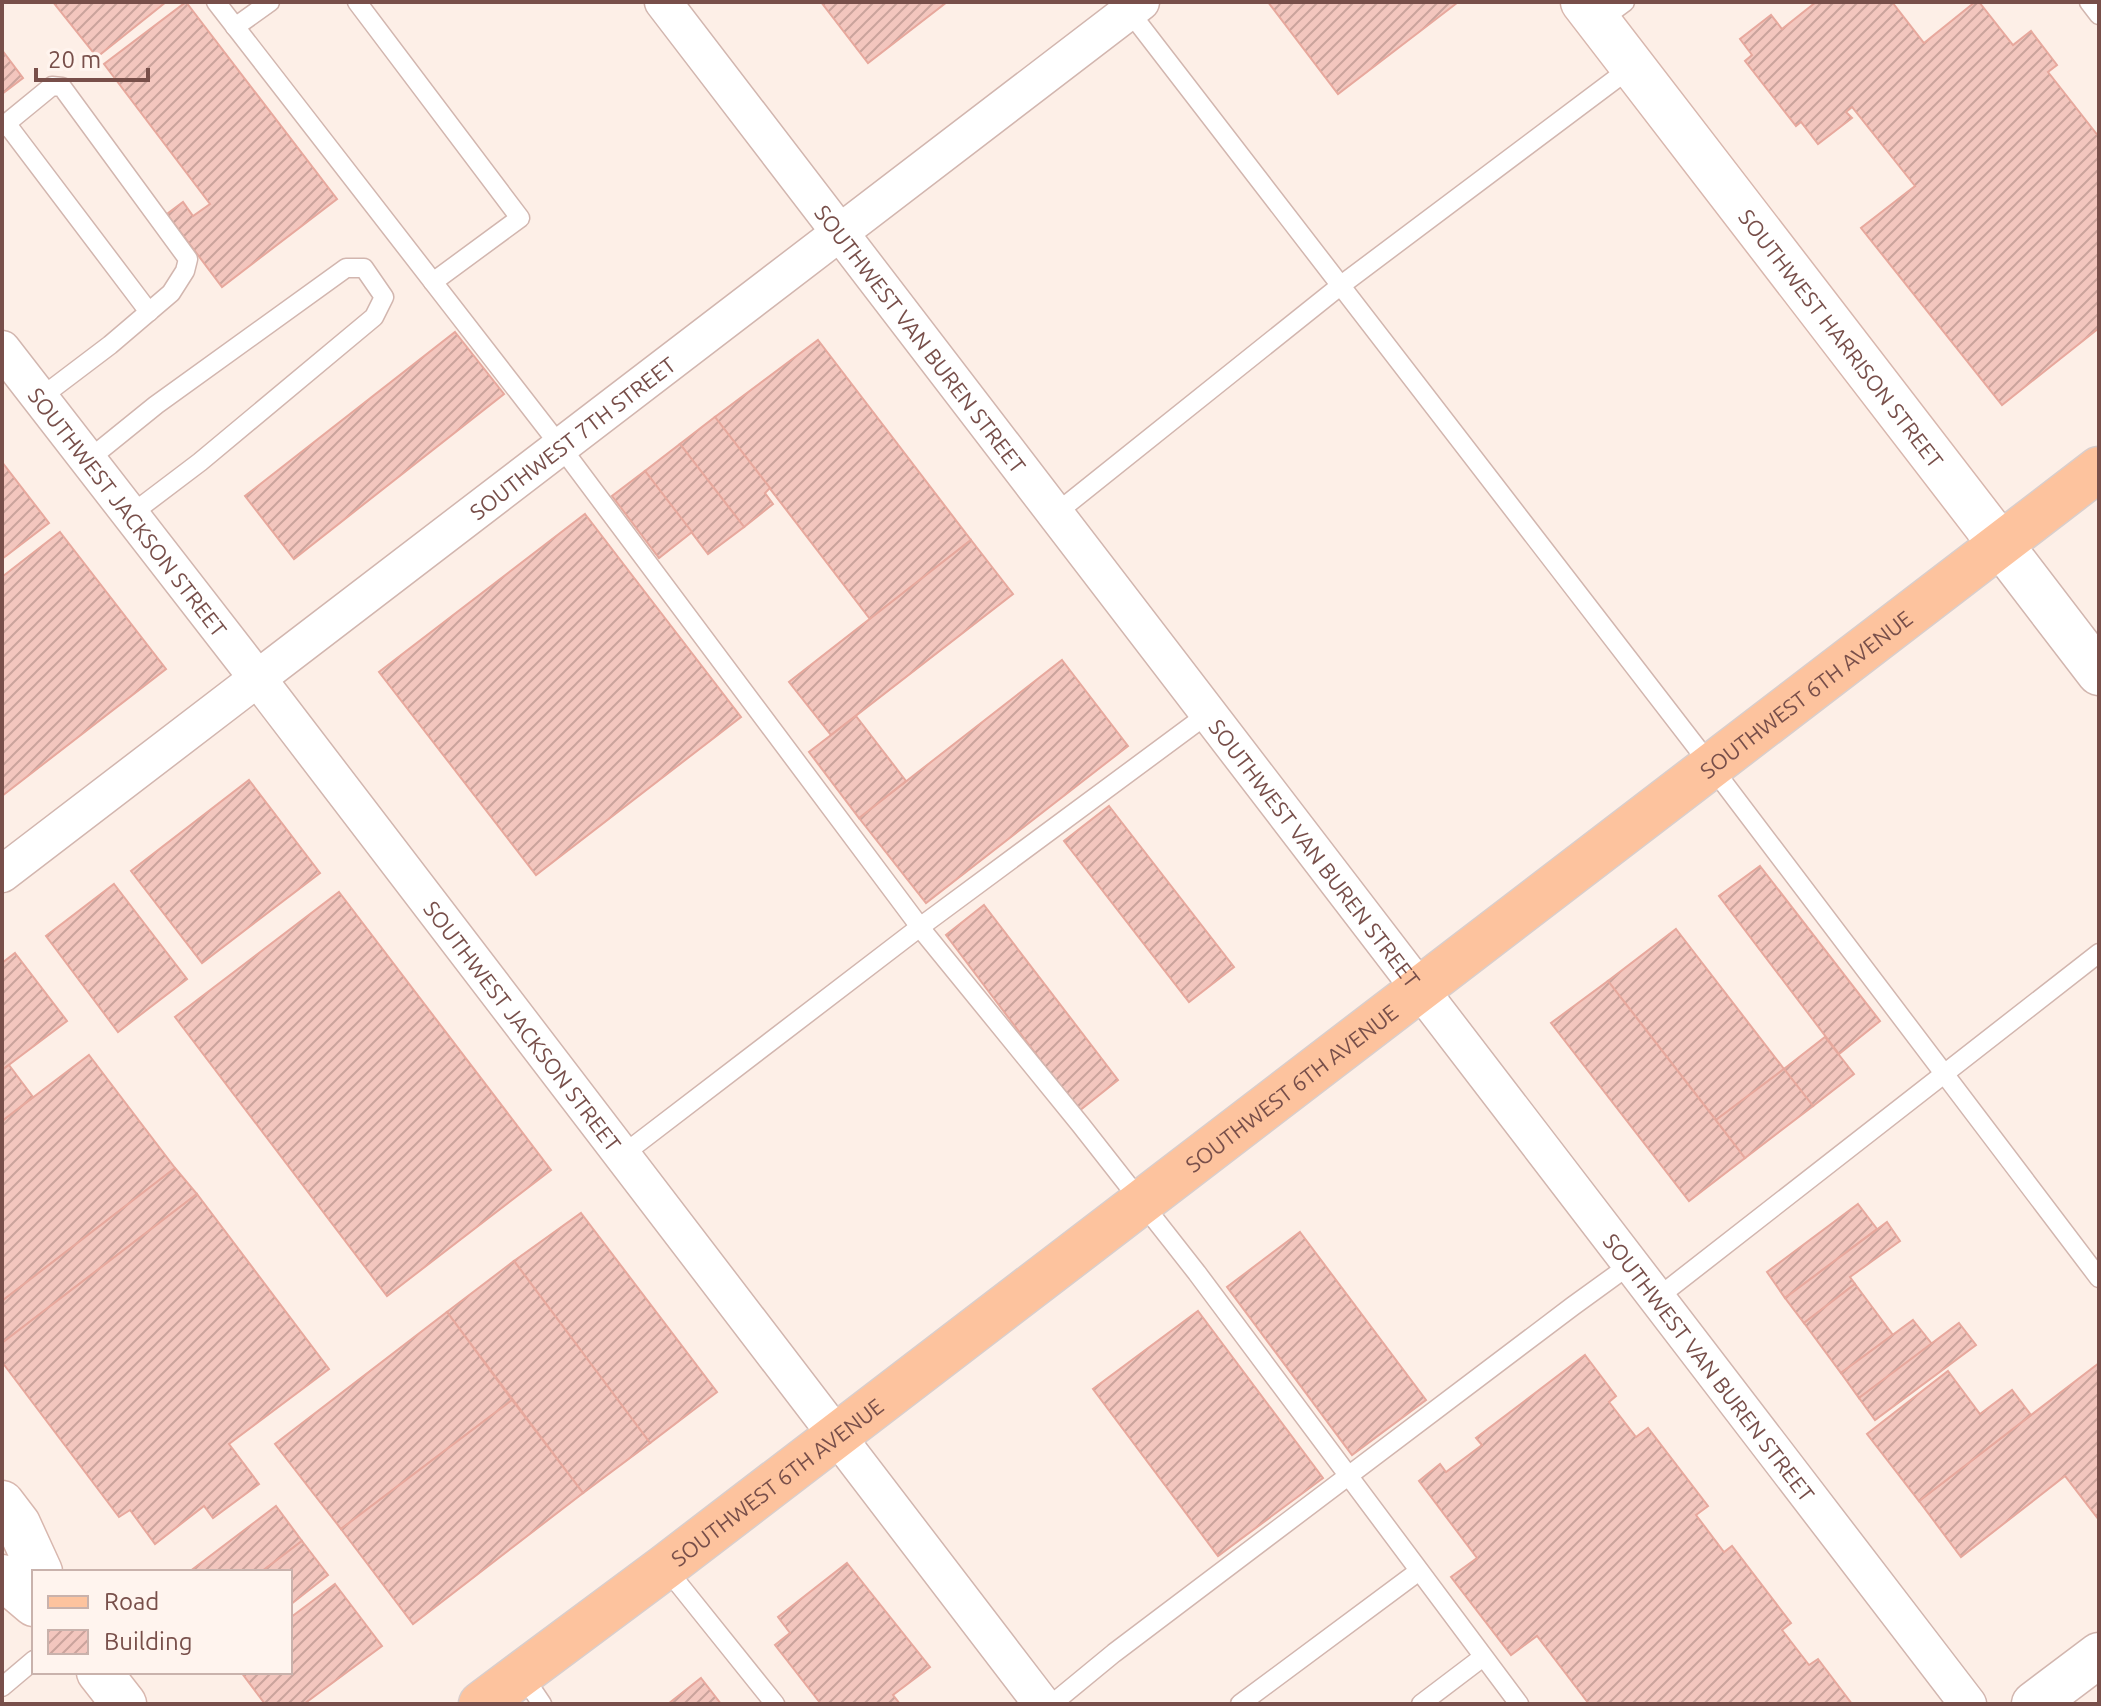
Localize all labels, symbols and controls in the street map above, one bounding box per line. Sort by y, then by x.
scale bar [36,32,148,82]
text: 20 m [48,46,101,73]
street label: SOUTHWEST VAN BUREN STREET [810,200,1032,477]
street label: SOUTHWEST HARRISON STREET [1734,204,1949,472]
street label: SOUTHWEST 7TH STREET [464,351,680,524]
street label: SOUTHWEST JACKSON STREET [24,382,233,641]
street label: SOUTHWEST 6TH AVENUE [1695,605,1917,783]
street label: SOUTHWEST VAN BUREN STREET [1205,714,1426,992]
street label: SOUTHWEST JACKSON STREET [420,896,627,1156]
street label: SOUTHWEST 6TH AVENUE [1180,999,1402,1177]
street label: SOUTHWEST VAN BUREN STREET [1599,1228,1820,1506]
street label: SOUTHWEST 6TH AVENUE [666,1392,888,1571]
legend [32,1570,292,1674]
text: Road [104,1588,159,1615]
text: Building [104,1628,192,1655]

